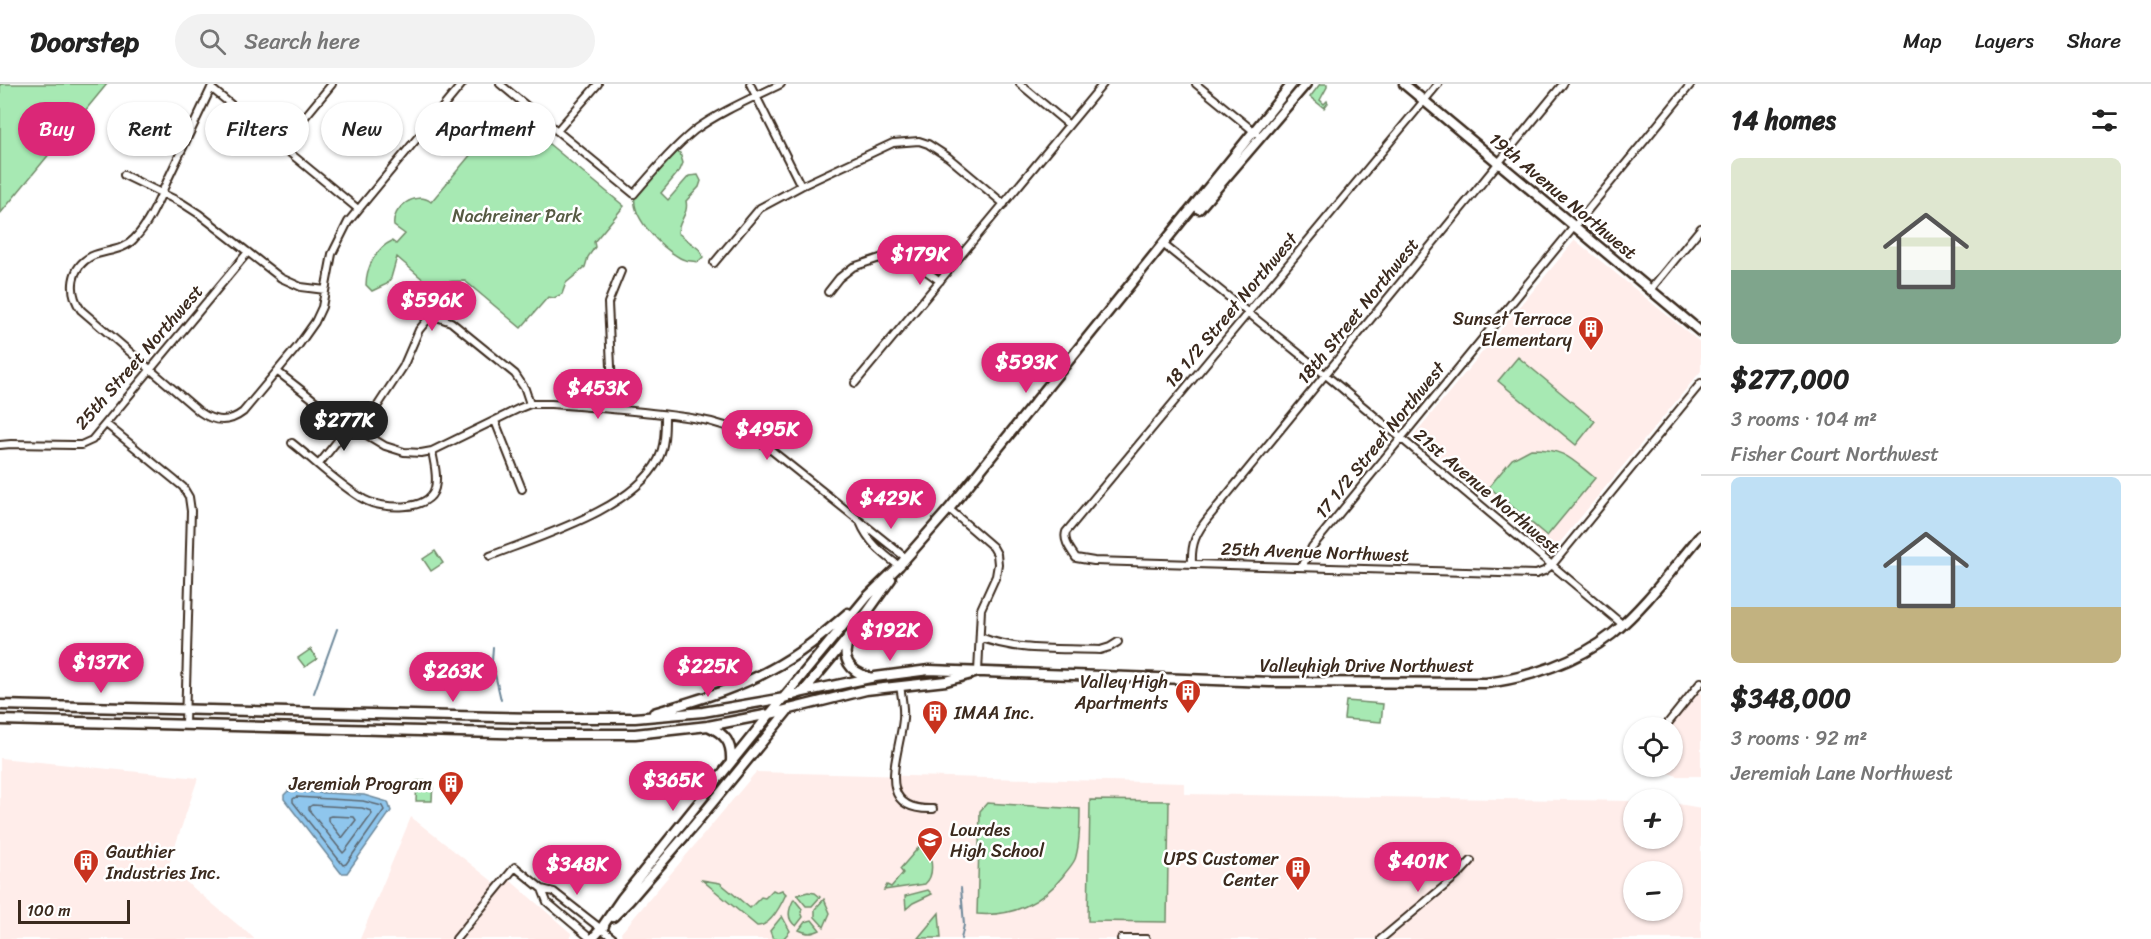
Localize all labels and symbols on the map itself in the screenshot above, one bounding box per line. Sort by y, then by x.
street label: 19th Avenue Northwest [1482,124,1644,268]
park label: Nachreiner Park [452,200,582,232]
street label: 18 1/2 Street Northwest [1156,224,1306,395]
street label: 18th Street Northwest [1288,230,1428,392]
pin: $179K [878,235,962,286]
street label: 25th Street Northwest [66,277,212,437]
pin: $596K [390,281,474,332]
place label: Sunset Terrace Elementary [1453,303,1573,356]
building icon: Sunset Terrace Elementary [1576,314,1606,352]
pin: $593K [984,343,1068,394]
street label: 17 1/2 Street Northwest [1306,354,1454,526]
pin: $453K [556,369,640,420]
pin: $277K [302,401,386,452]
pin: $495K [725,410,809,461]
street label: 21st Avenue Northwest [1406,420,1568,562]
pin: $429K [849,479,933,530]
street label: 25th Avenue Northwest [1220,533,1410,571]
pin: $192K [848,611,932,662]
pin: $137K [59,643,143,694]
pin: $225K [666,647,750,698]
street label: Valleyhigh Drive Northwest [1260,650,1474,682]
pin: $263K [411,652,495,703]
place label: Valley High Apartments [1074,666,1169,719]
building icon: Valley High Apartments [1173,677,1203,715]
place label: IMAA Inc. [953,697,1035,729]
building icon: IMAA Inc. [920,698,950,736]
pin: $365K [631,761,715,812]
place label: Jeremiah Program [288,768,432,800]
building icon: Jeremiah Program [436,769,466,807]
place label: Lourdes High School [950,814,1045,867]
school or university icon: Lourdes High School [915,825,945,863]
place label: Gauthier Industries Inc. [105,836,222,889]
pin: $401K [1376,842,1460,893]
place label: UPS Customer Center [1164,843,1280,896]
pin: $348K [535,845,619,896]
building icon: Gauthier Industries Inc. [71,847,101,885]
building icon: UPS Customer Center [1283,854,1313,892]
scale bar [18,897,130,924]

